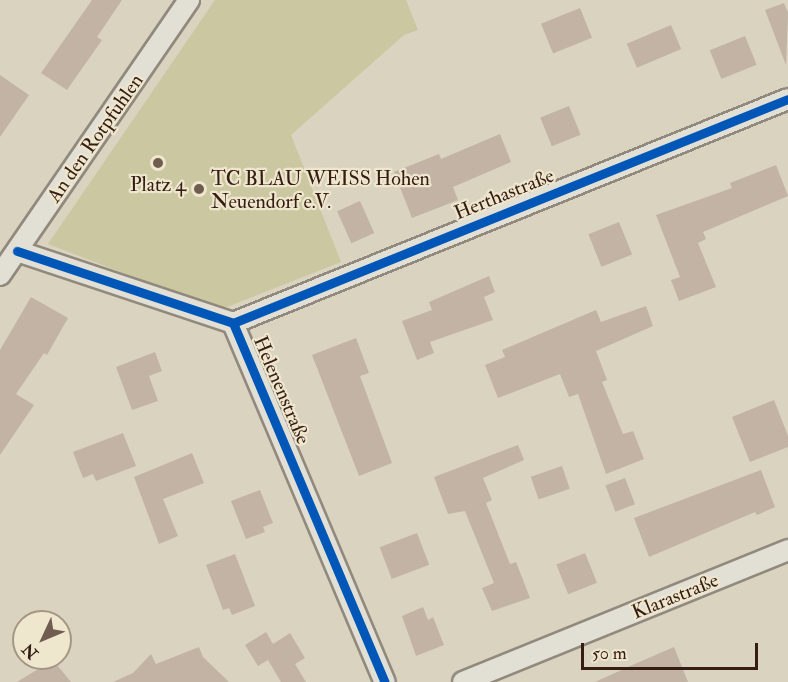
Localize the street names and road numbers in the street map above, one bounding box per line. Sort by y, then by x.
street label: An den Rotpfuhlen [42,69,148,207]
street label: Herthastraße [451,163,557,225]
street label: Helenenstraße [248,332,316,448]
street label: Klarastraße [628,568,722,624]

